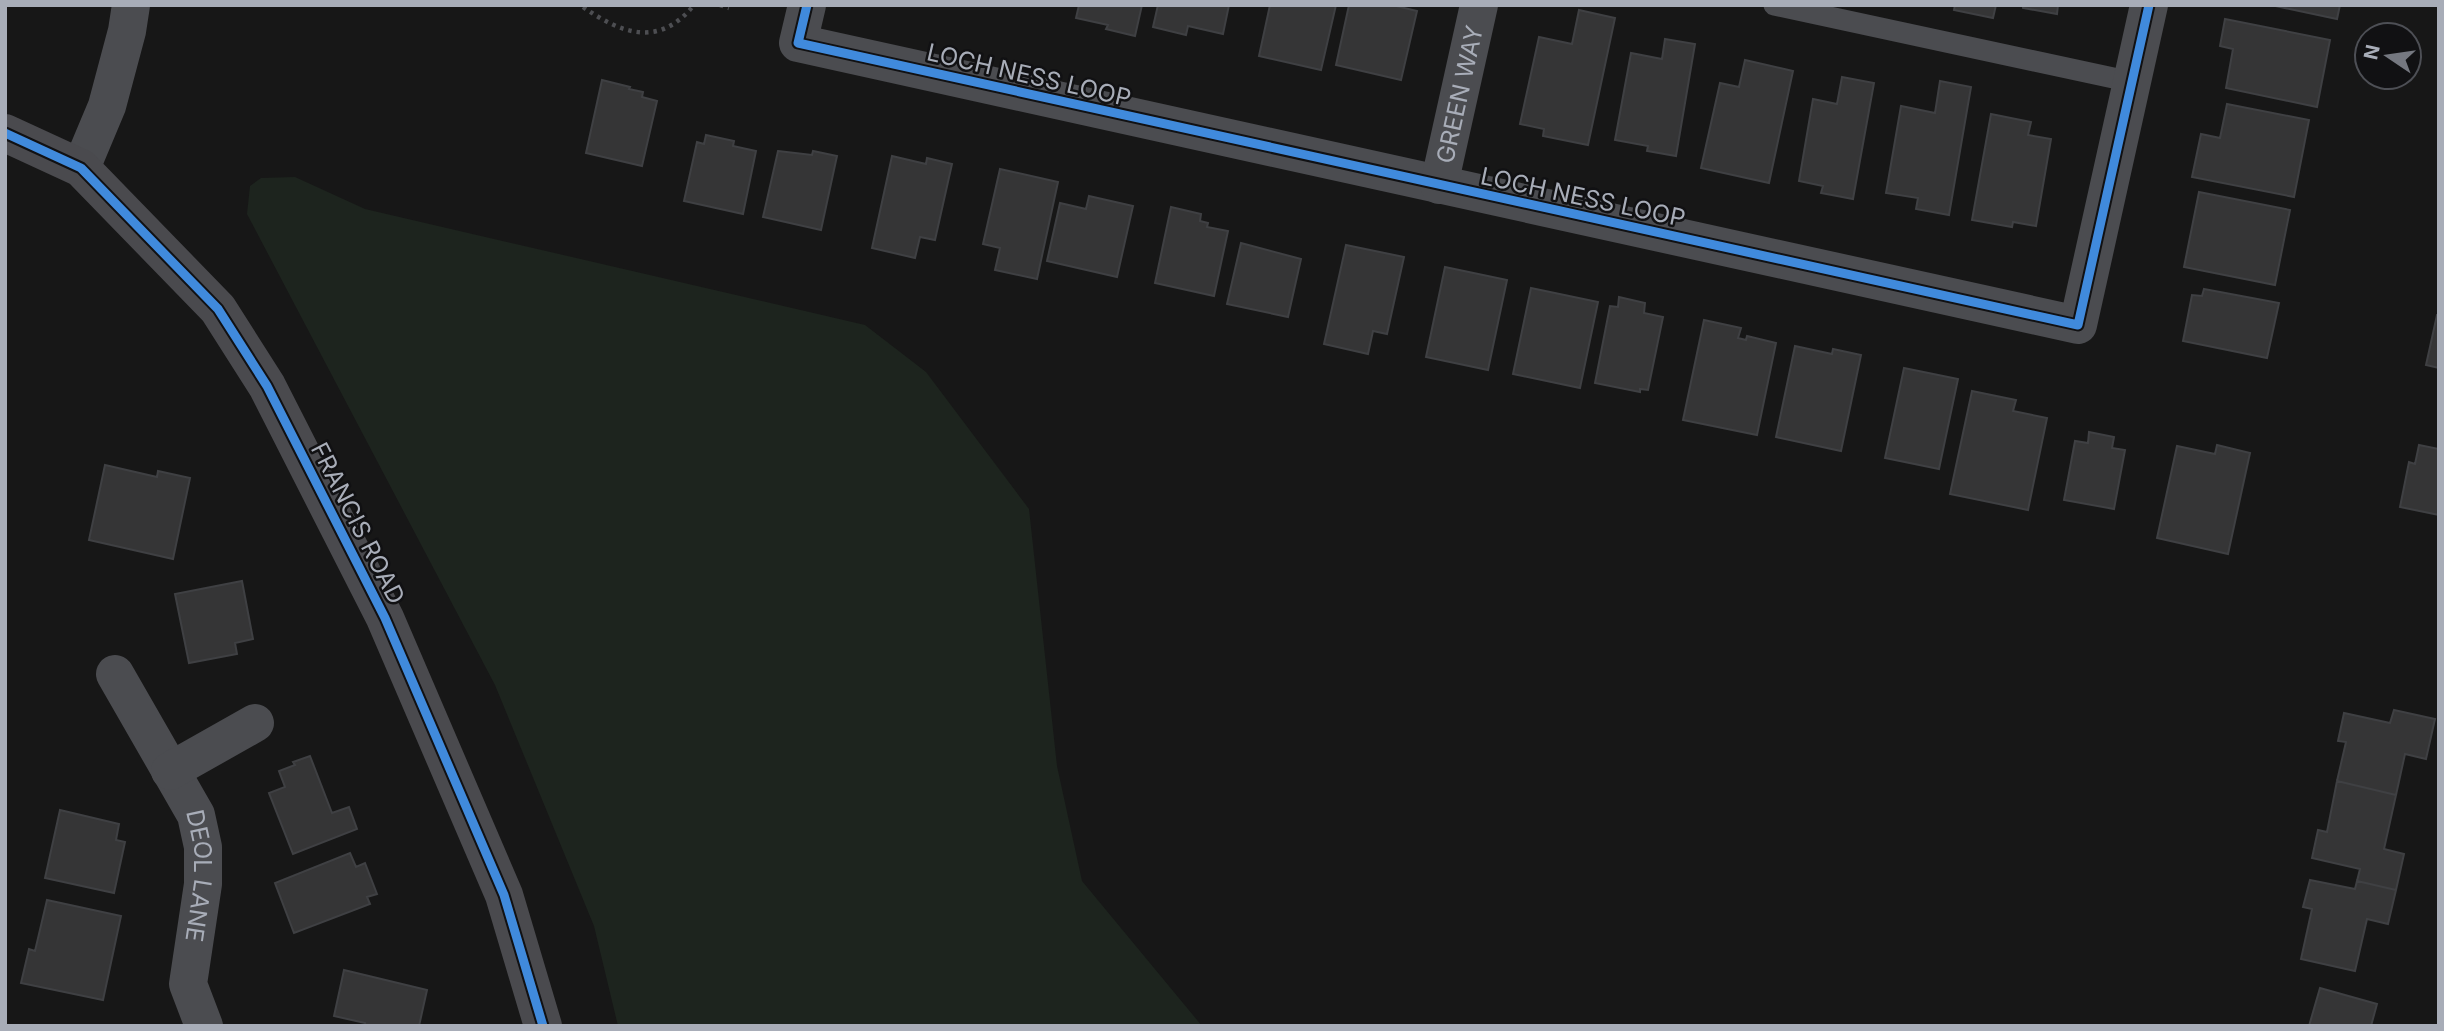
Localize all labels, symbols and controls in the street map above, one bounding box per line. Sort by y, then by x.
north arrow [2353,21,2423,91]
street label: GREEN WAY [1430,23,1489,166]
street label: LOCH NESS LOOP [924,37,1134,113]
text: N [2359,43,2385,62]
street label: LOCH NESS LOOP [1478,161,1688,233]
street label: FRANCIS ROAD [305,437,411,609]
street label: DEOL LANE [180,807,218,944]

